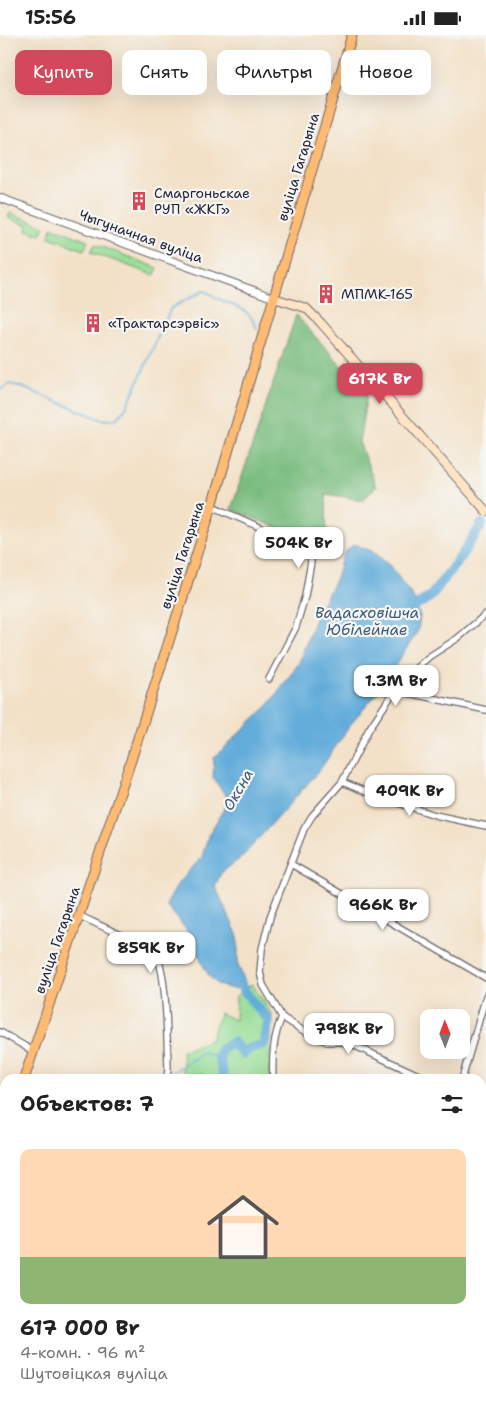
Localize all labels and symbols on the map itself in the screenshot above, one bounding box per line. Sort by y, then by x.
street label: вуліца Гагарына [273,110,323,223]
place label: Смаргоньскае РУП «ЖКГ» [154,184,250,218]
building icon: Смаргоньскае РУП «ЖКГ» [128,190,150,212]
street label: Чыгуначная вуліца [77,205,206,267]
building icon: МПМК-165 [315,283,337,305]
place label: МПМК-165 [341,285,413,303]
building icon: «Трактарсэрвіс» [82,312,104,334]
place label: «Трактарсэрвіс» [108,314,219,332]
pin: 617K Br [334,363,426,405]
street label: вуліца Гагарына [156,499,208,611]
pin: 504K Br [253,527,345,569]
water label: Вадасховішча Юбілейнае [315,603,419,640]
pin: 1.3M Br [350,665,442,707]
water label: Оксна [218,766,258,814]
pin: 409K Br [364,775,456,817]
street label: вуліца Гагарына [30,884,84,996]
pin: 966K Br [337,889,429,931]
pin: 859K Br [105,931,197,974]
north arrow [420,1009,470,1059]
pin: 798K Br [303,1013,395,1055]

